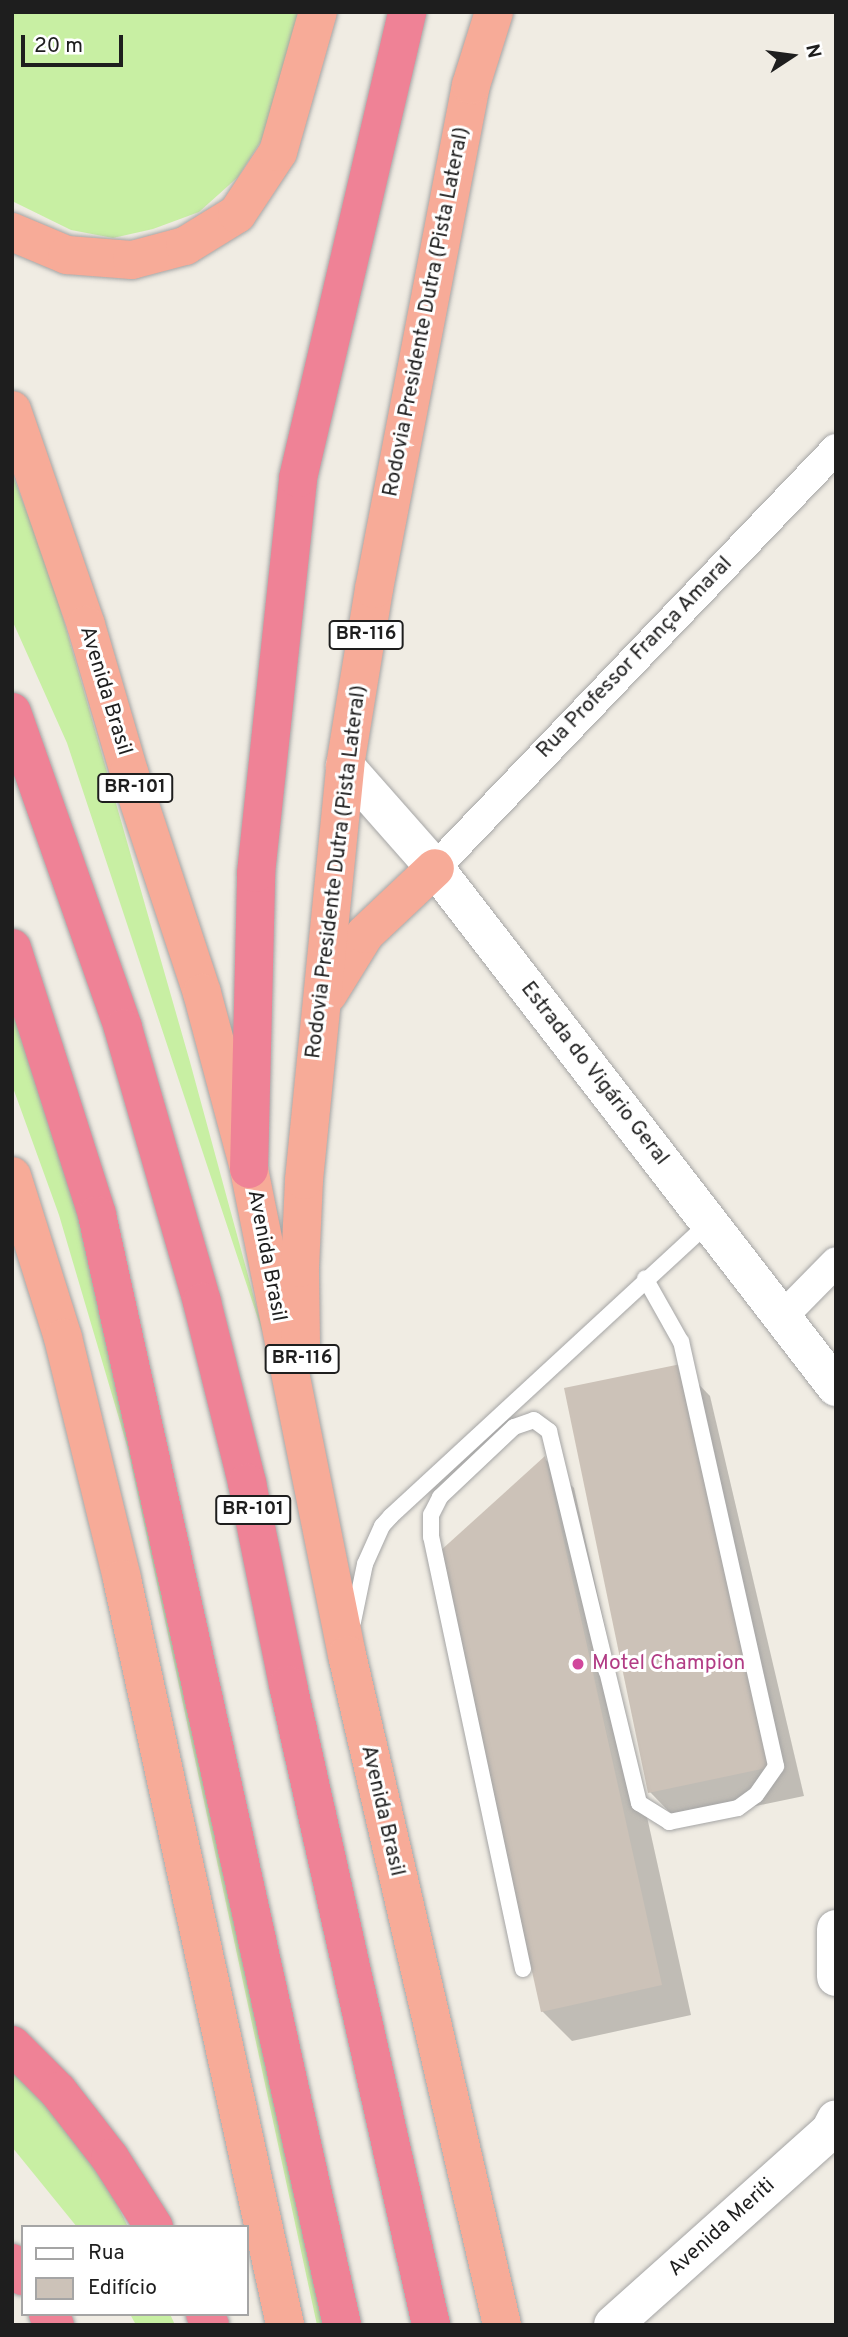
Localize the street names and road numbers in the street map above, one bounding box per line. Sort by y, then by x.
street label: Rodovia Presidente Dutra (Pista Lateral) [379,125,475,499]
street label: Rua Professor França Amaral [532,552,738,764]
road number: BR-116 [328,620,404,650]
street label: Avenida Brasil [73,623,137,759]
street label: Rodovia Presidente Dutra (Pista Lateral) [302,684,372,1060]
road number: BR-101 [96,772,174,804]
street label: Estrada do Vigário Geral [514,977,674,1171]
street label: Avenida Brasil [241,1188,291,1324]
road number: BR-116 [264,1344,340,1374]
road number: BR-101 [215,1494,292,1526]
street label: Avenida Brasil [355,1743,409,1879]
street label: Avenida Meriti [663,2173,781,2283]

